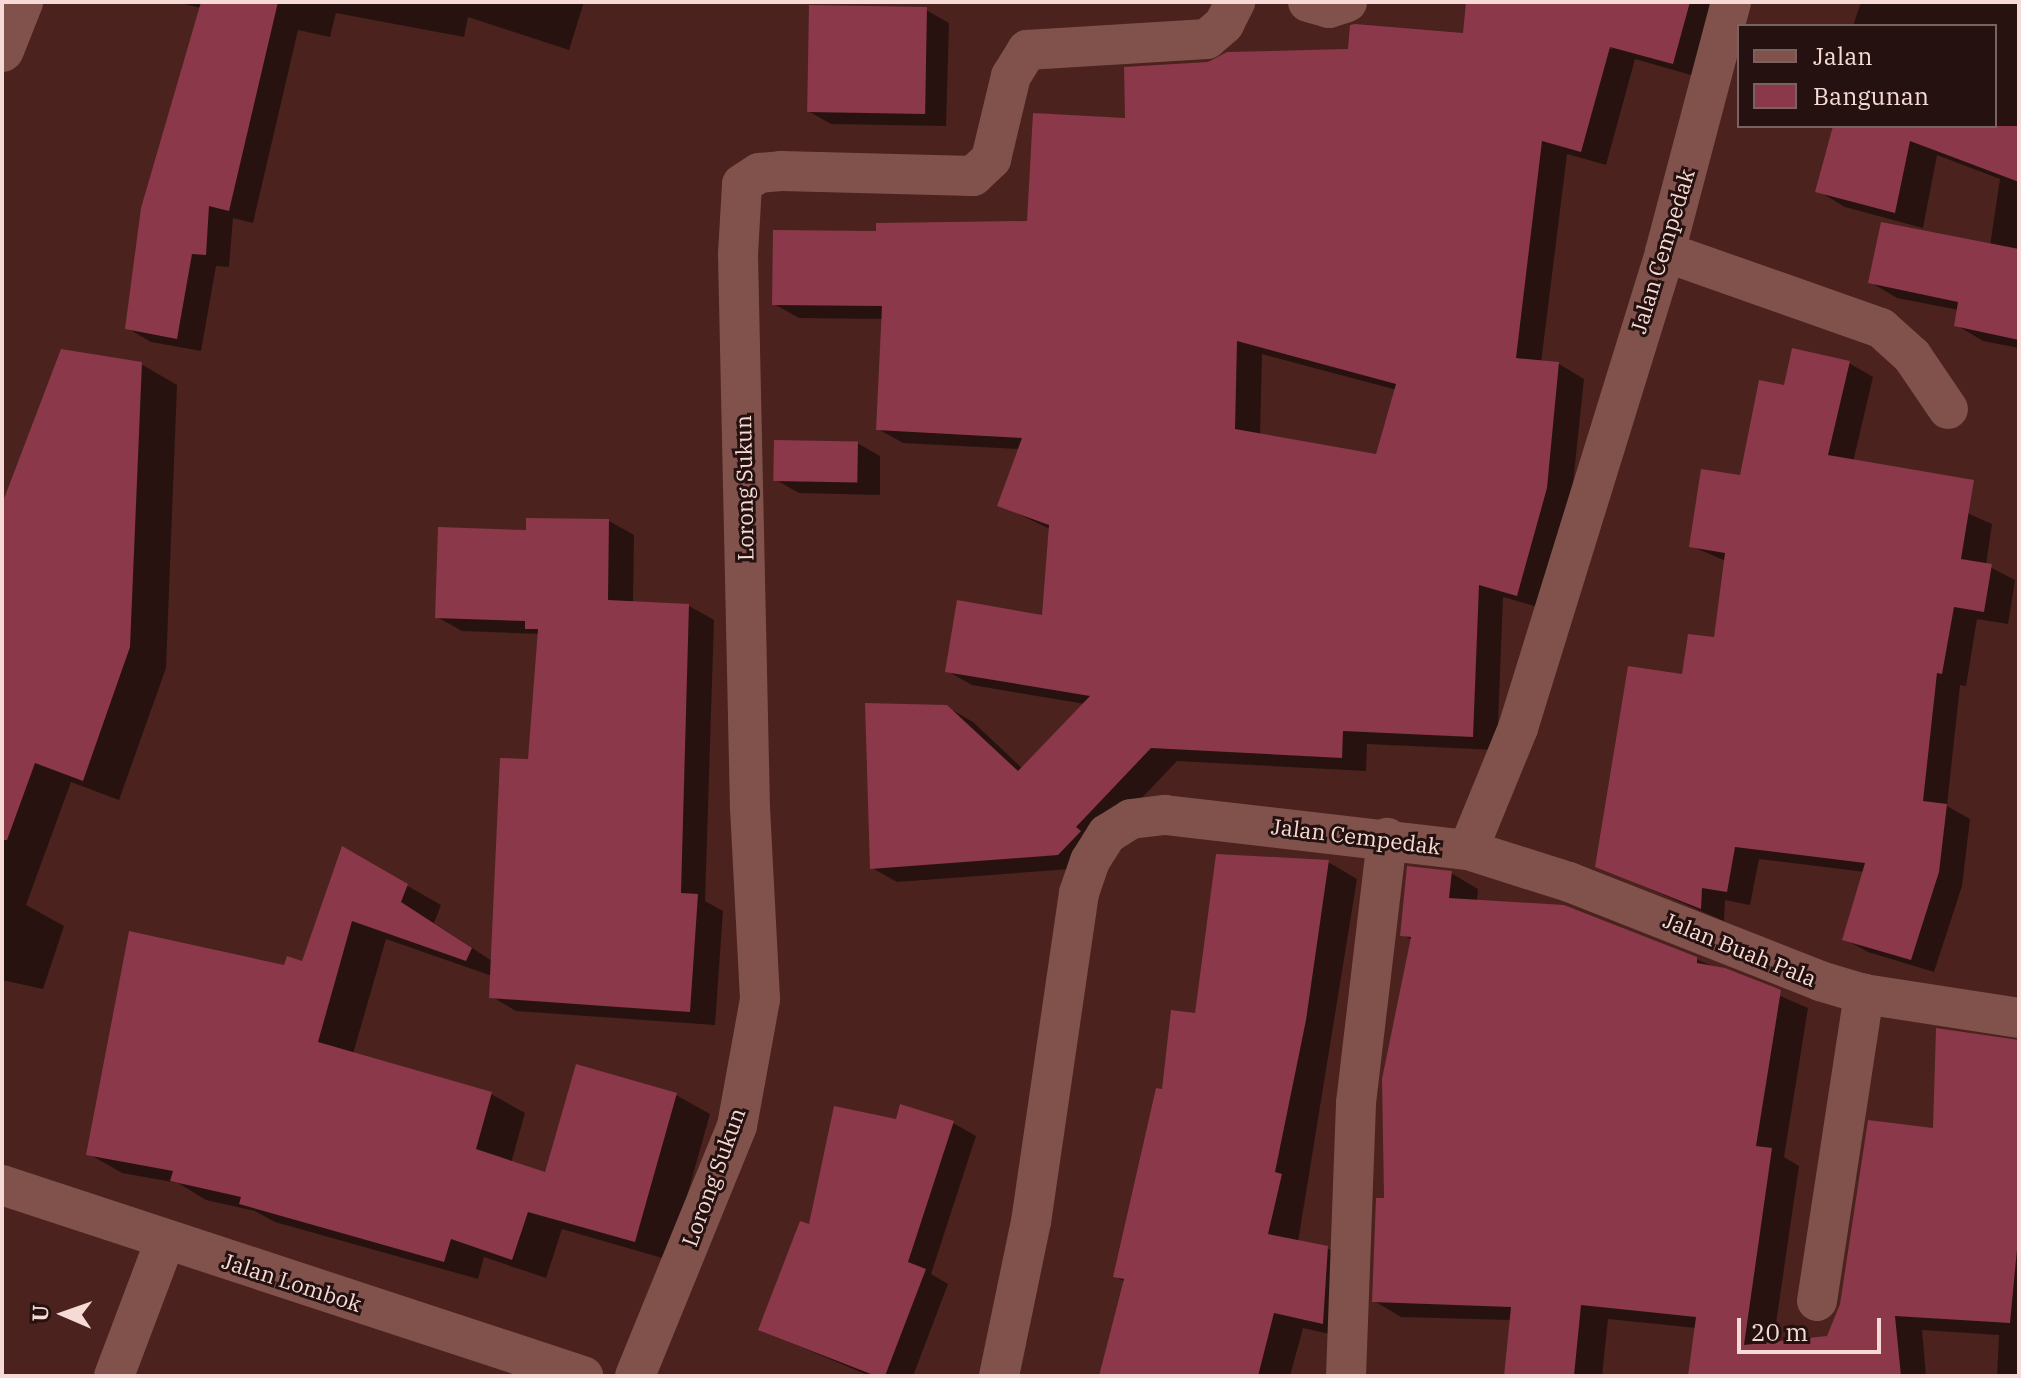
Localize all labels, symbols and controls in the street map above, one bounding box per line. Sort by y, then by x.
legend [1737,24,1997,128]
text: Jalan [1813,40,1873,72]
text: Bangunan [1813,80,1929,112]
street label: Jalan Cempedak [1624,166,1700,336]
street label: Lorong Sukun [730,415,758,561]
street label: Jalan Cempedak [1270,813,1442,859]
street label: Jalan Buah Pala [1660,906,1820,992]
street label: Lorong Sukun [676,1104,750,1250]
street label: Jalan Lombok [219,1247,365,1317]
north arrow [24,1274,104,1354]
scale bar [1741,1302,1885,1352]
text: U [25,1304,54,1322]
text: 20 m [1751,1316,1808,1348]

